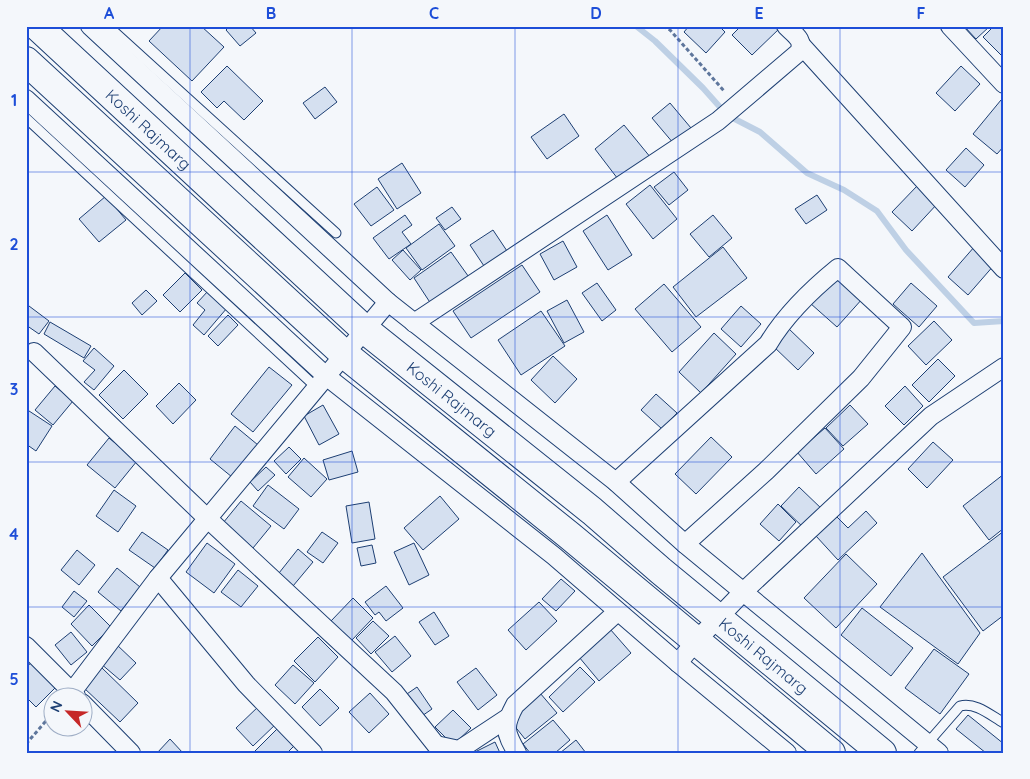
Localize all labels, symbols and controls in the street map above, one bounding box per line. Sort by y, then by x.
text: A [104,3,115,23]
text: B [266,3,276,23]
text: C [429,3,439,23]
text: D [590,3,602,23]
text: E [754,3,764,23]
text: F [917,3,926,23]
street label: Koshi Rajmarg [102,85,195,174]
text: 1 [11,90,17,110]
text: 2 [9,234,19,254]
street label: Koshi Rajmarg [403,357,501,441]
text: 3 [10,379,18,399]
text: 4 [9,524,19,544]
street label: Koshi Rajmarg [715,613,812,698]
text: 5 [9,669,19,689]
north arrow [42,686,92,736]
text: N [46,698,67,715]

